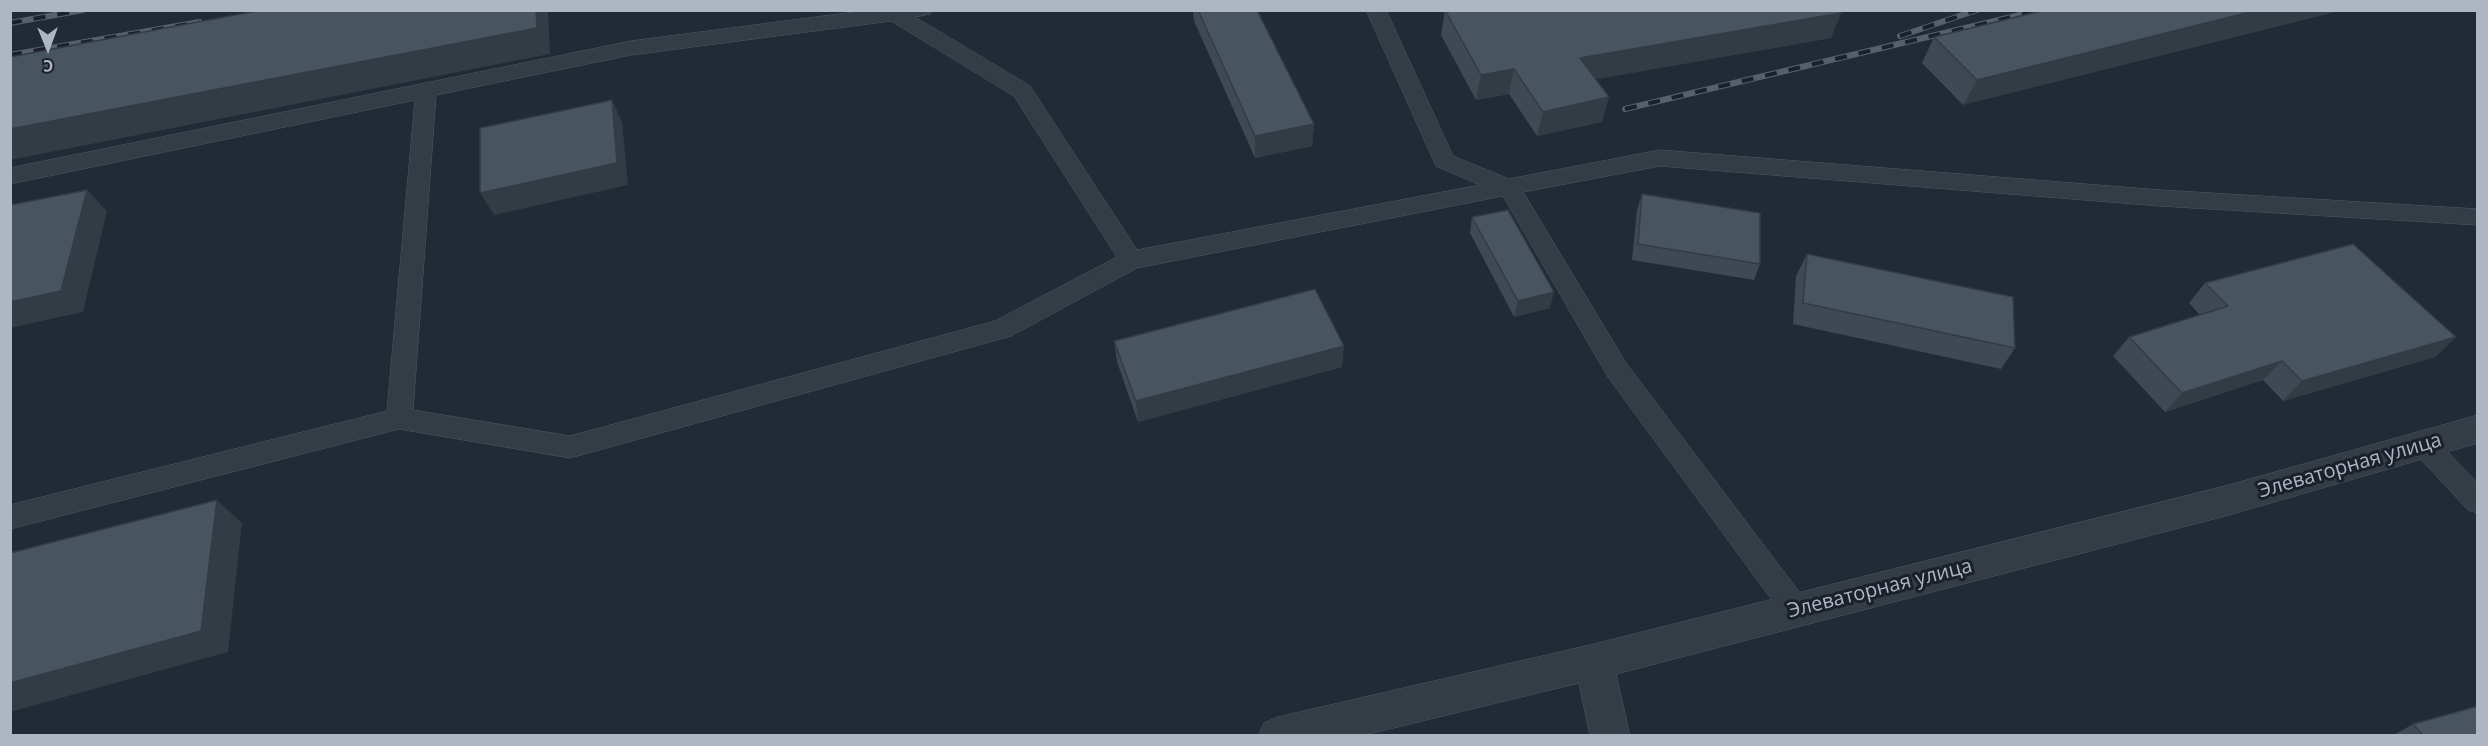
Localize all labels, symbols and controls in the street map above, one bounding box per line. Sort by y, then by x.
north arrow [18,18,78,78]
text: С [43,55,54,77]
street label: Элеваторная улица [2256,428,2444,504]
street label: Элеваторная улица [1785,554,1975,624]

